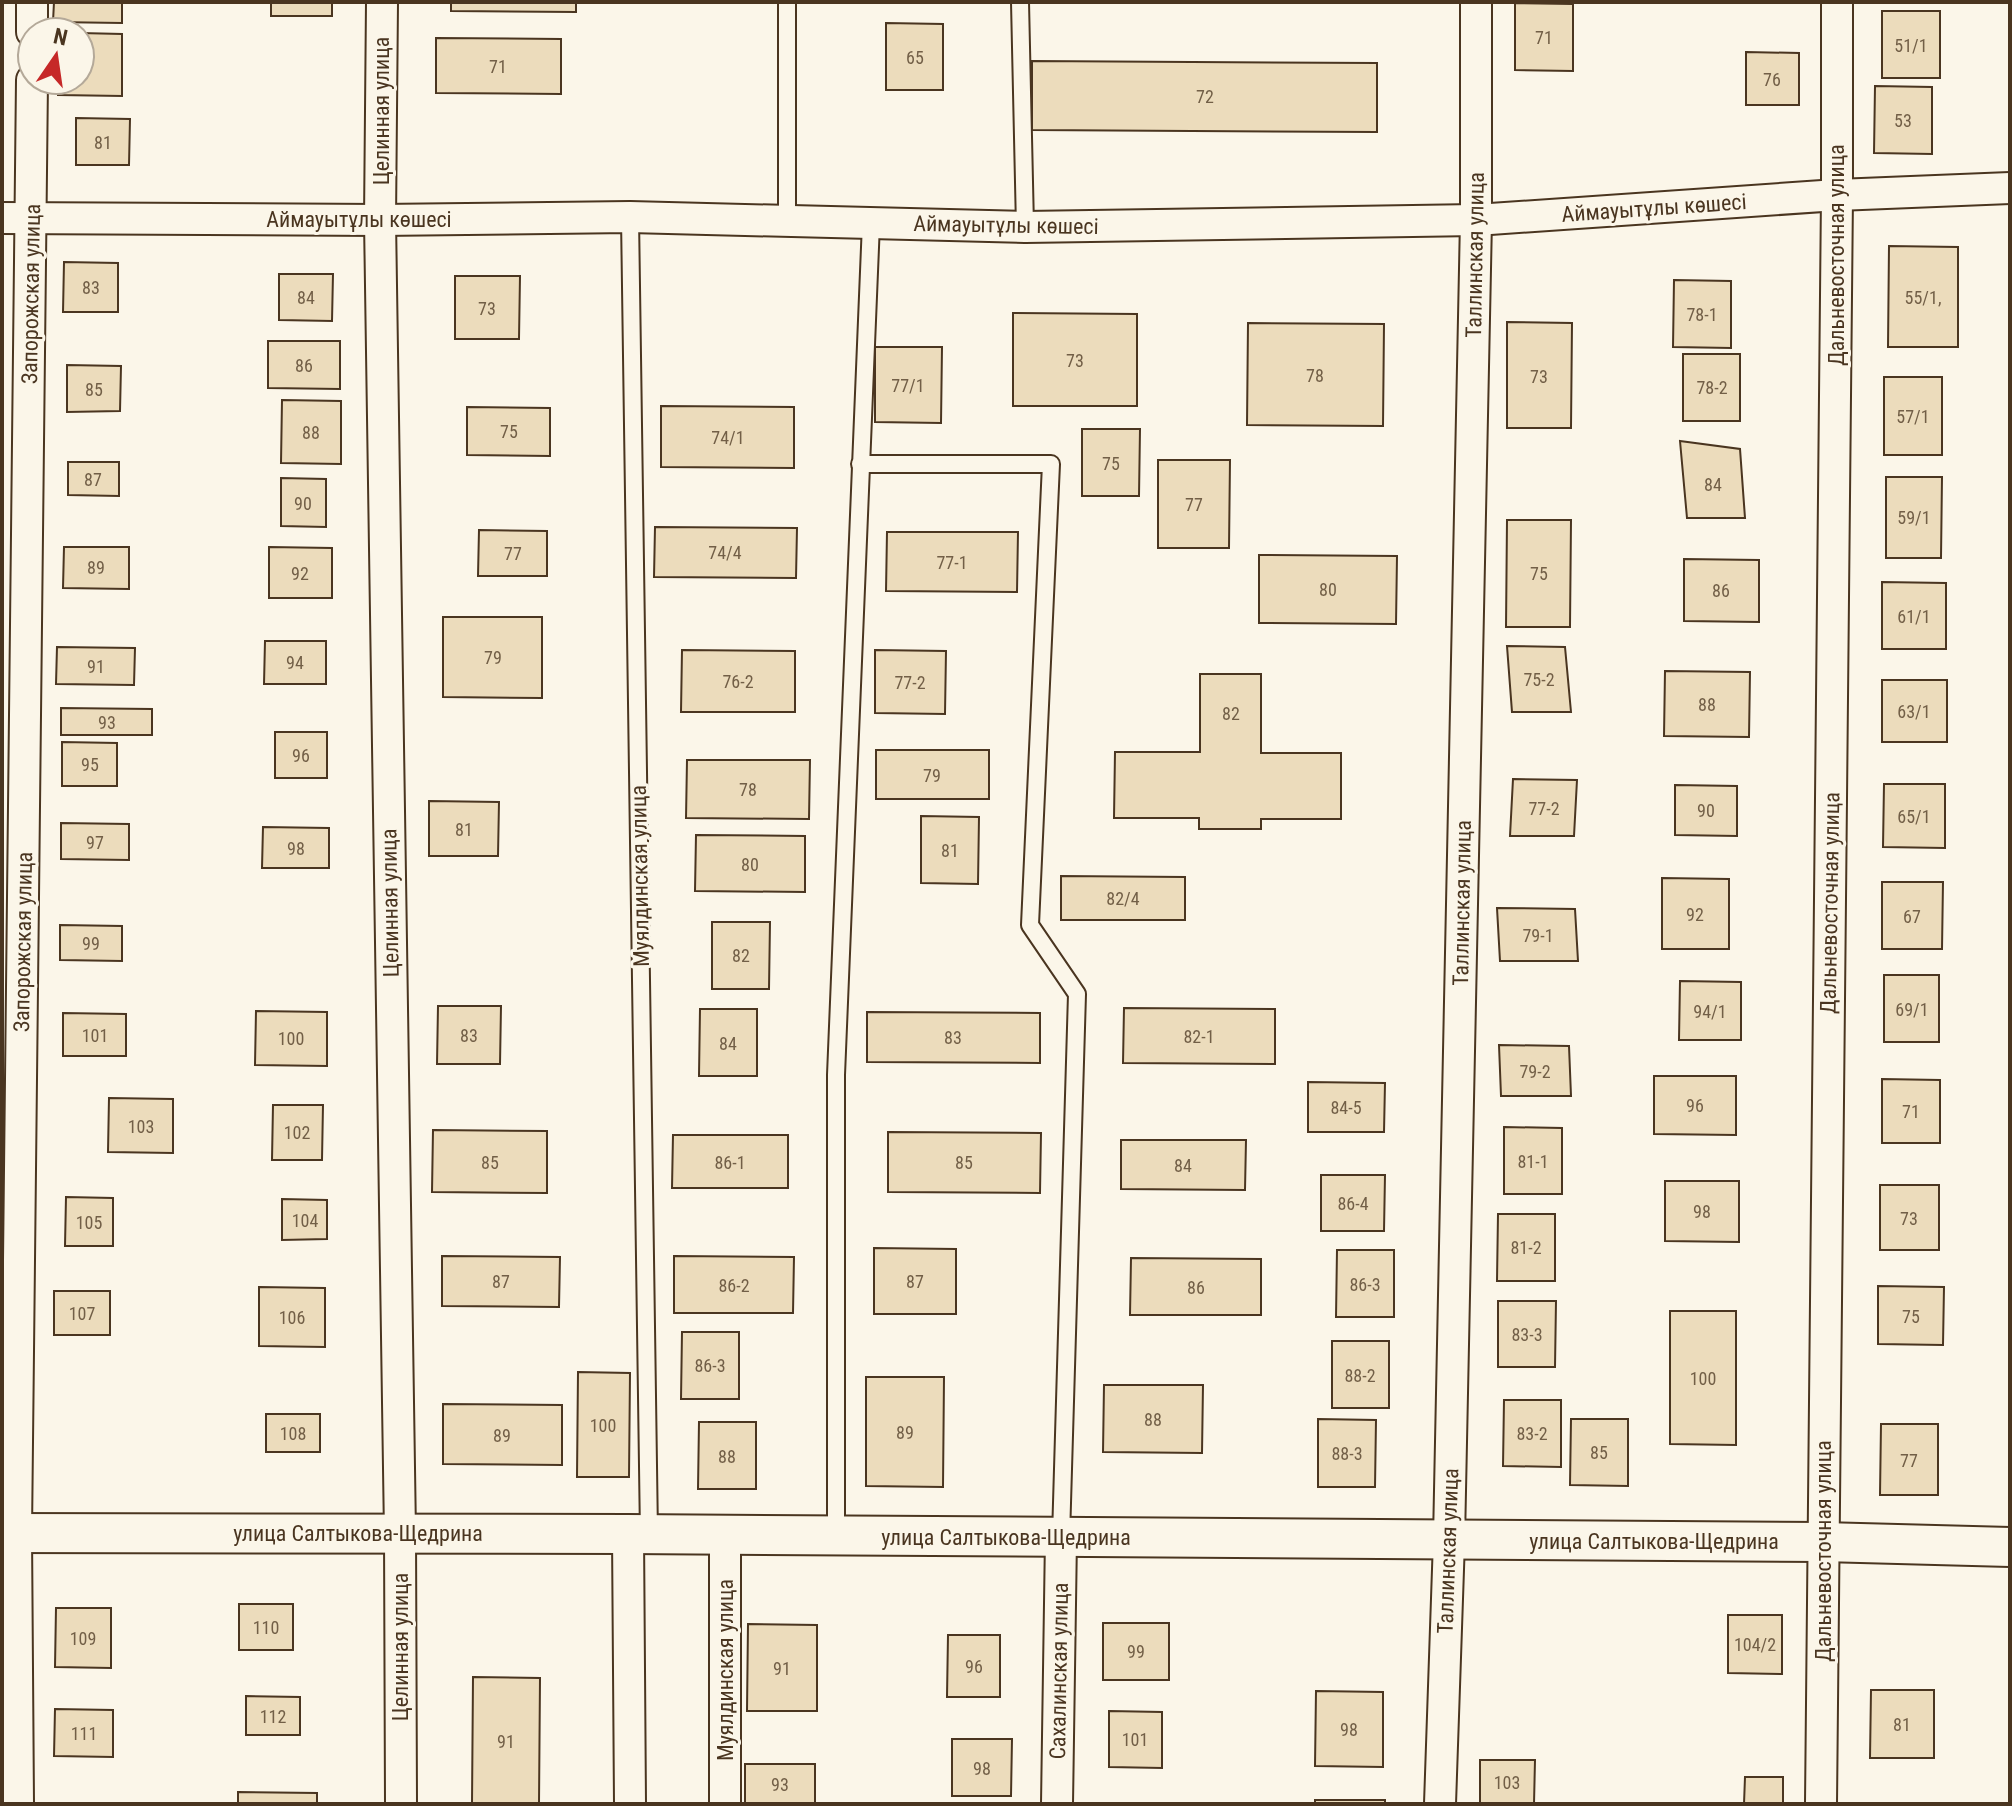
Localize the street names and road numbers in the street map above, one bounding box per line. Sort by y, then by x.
street label: Целинная улица [369,37,394,185]
street label: Дальневосточная улица [1824,144,1849,366]
street label: Таллинская улица [1461,172,1489,338]
street label: Аймауытұлы көшесі [1561,189,1747,227]
street label: Запорожская улица [17,204,45,384]
street label: Аймауытұлы көшесі [266,207,452,232]
street label: Аймауытұлы көшесі [913,211,1099,239]
street label: Муялдинская улица [626,785,654,967]
street label: Дальневосточная улица [1816,792,1844,1014]
street label: Таллинская улица [1448,820,1476,986]
street label: Целинная улица [376,828,404,978]
street label: Запорожская улица [9,852,37,1032]
street label: Дальневосточная улица [1811,1440,1836,1662]
street label: Таллинская улица [1433,1468,1463,1634]
street label: улица Салтыкова-Щедрина [233,1521,483,1546]
street label: улица Салтыкова-Щедрина [881,1525,1131,1550]
street label: улица Салтыкова-Щедрина [1529,1529,1779,1554]
street label: Целинная улица [388,1573,413,1721]
street label: Муялдинская улица [713,1579,738,1761]
street label: Сахалинская улица [1045,1582,1073,1760]

